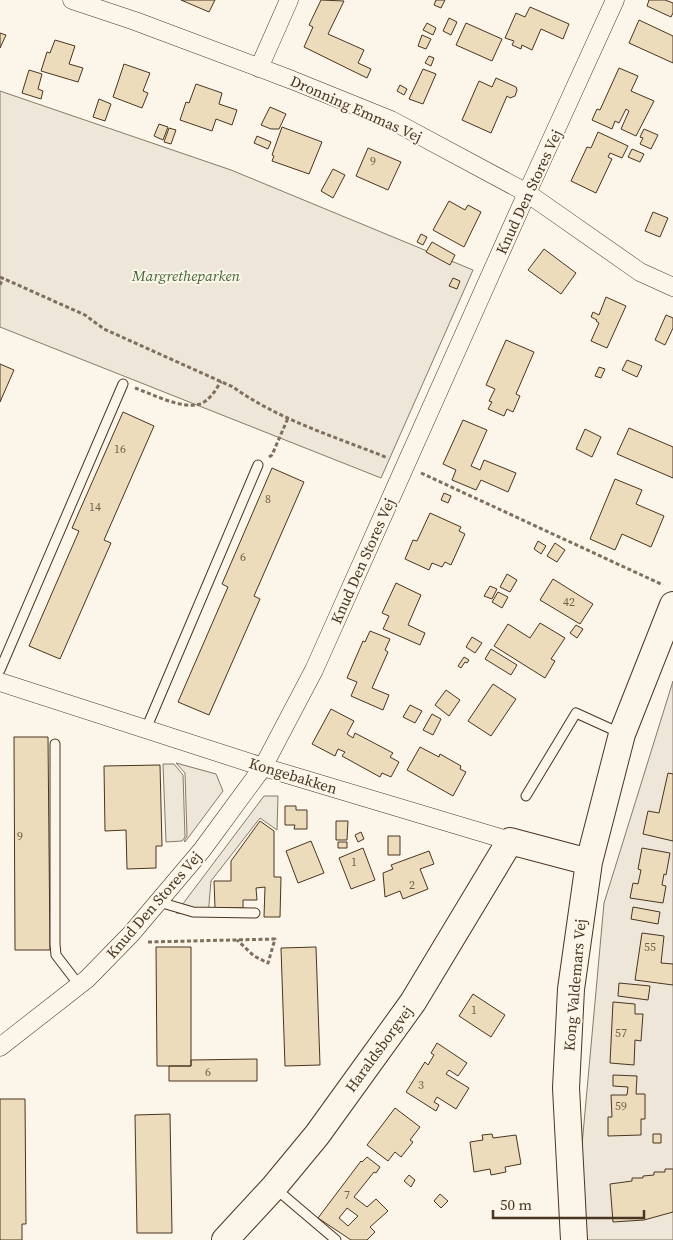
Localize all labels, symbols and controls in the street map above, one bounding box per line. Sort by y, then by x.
street label: Dronning Emmas Vej [287,70,425,147]
street label: Knud Den Stores Vej [490,126,567,258]
house number: 9 [370,153,376,169]
park label: Margretheparken [131,265,241,286]
house number: 16 [114,441,126,457]
house number: 8 [265,491,271,507]
street label: Knud Den Stores Vej [325,495,400,627]
house number: 14 [89,499,101,515]
house number: 6 [240,549,246,565]
house number: 42 [563,594,575,610]
street label: Kongebakken [246,752,340,799]
house number: 9 [17,828,23,844]
street label: Knud Den Stores Vej [101,847,206,963]
house number: 1 [351,854,357,870]
house number: 2 [409,877,415,893]
street label: Kong Valdemars Vej [558,918,591,1052]
house number: 55 [644,939,656,955]
street label: Haraldsborgvej [340,1001,417,1096]
house number: 1 [471,1002,477,1018]
house number: 57 [615,1025,627,1041]
house number: 6 [205,1064,211,1080]
house number: 3 [418,1077,424,1093]
house number: 59 [615,1098,627,1114]
house number: 7 [344,1187,350,1203]
scale bar [493,1188,644,1220]
text: 50 m [500,1194,532,1215]

